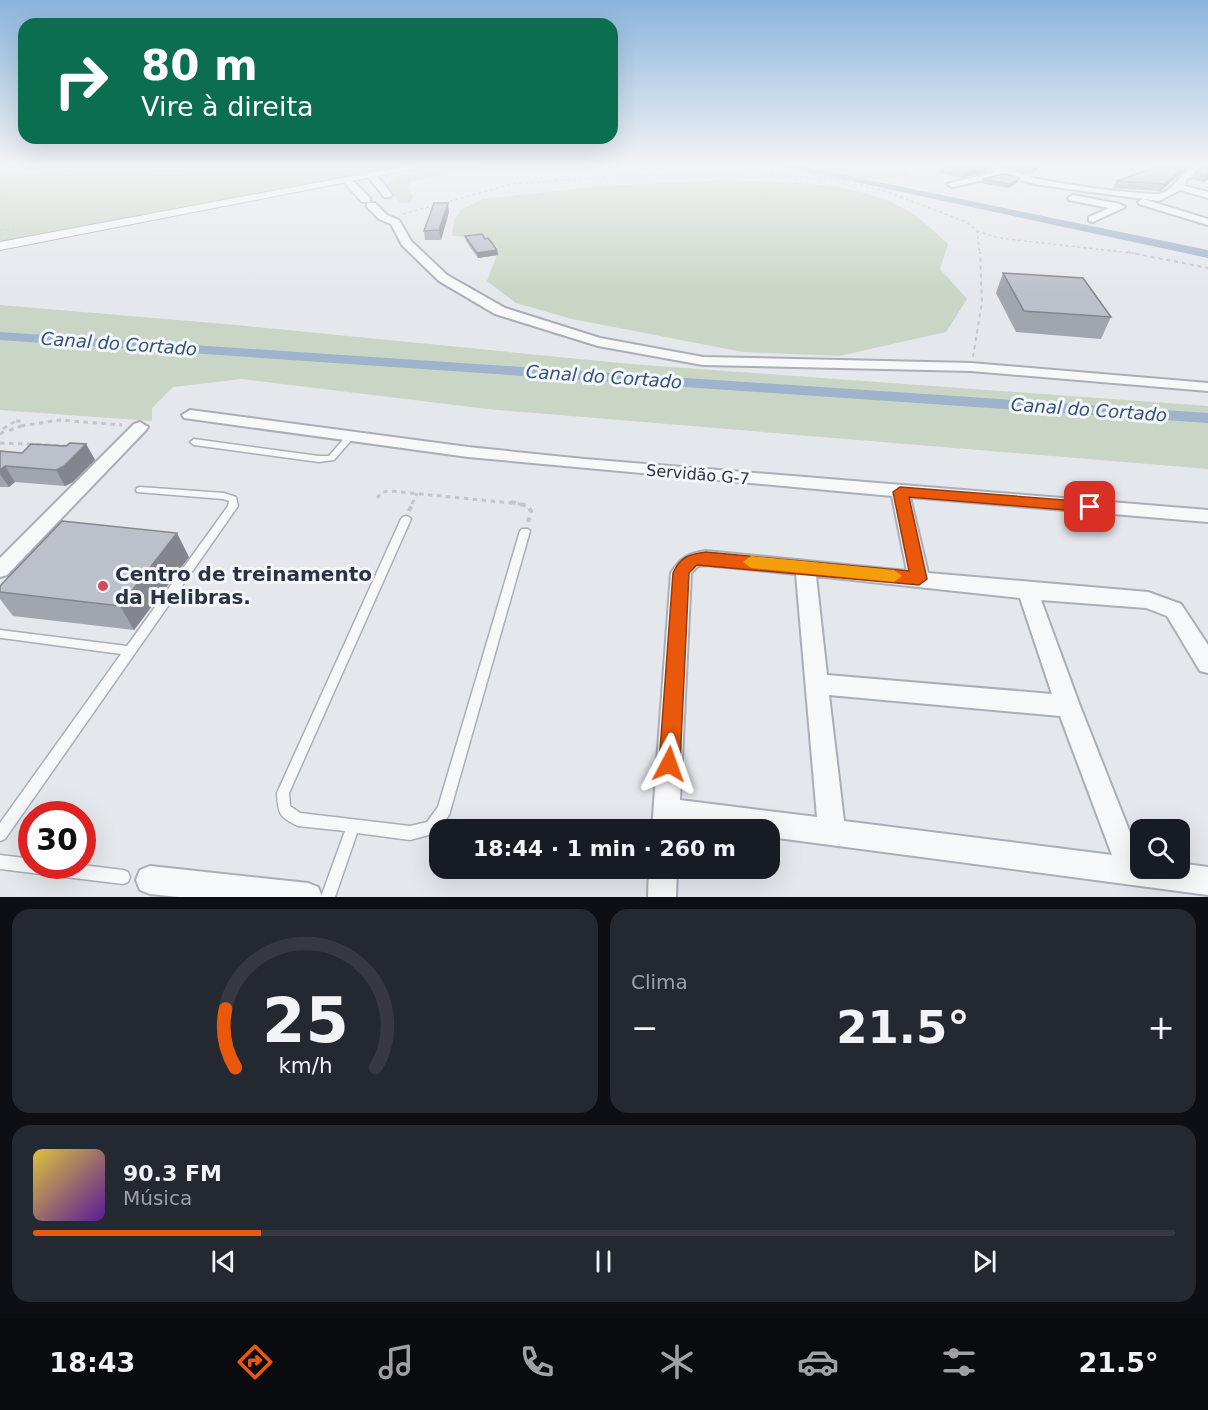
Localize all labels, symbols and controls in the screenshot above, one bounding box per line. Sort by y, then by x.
text: 80 m [141,41,258,90]
icon: right [42,42,120,120]
text: Vire à direita [141,91,314,122]
water label: Canal do Cortado [40,328,198,359]
water label: Canal do Cortado [525,361,683,392]
water label: Canal do Cortado [1010,394,1168,425]
street label: Servidão G-7 [645,461,750,488]
pin [1064,481,1115,532]
icon: arrive [1073,490,1106,523]
place label: Centro de treinamento da Helibras. [115,562,372,609]
marker: Centro de treinamento da Helibras. [96,579,110,593]
position arrow [637,732,701,796]
speed limit sign: 30 [18,801,96,879]
map controls [1130,819,1190,879]
button: search [1130,819,1190,879]
text: 18:44 · 1 min · 260 m [473,836,736,861]
text: Clima [631,970,688,994]
text: 25 [262,984,348,1057]
text: 21.5° [836,1001,970,1054]
text: − [631,1008,659,1047]
text: + [1147,1008,1175,1047]
text: km/h [278,1053,332,1078]
text: 90.3 FM [123,1161,222,1186]
text: Música [123,1186,192,1210]
icon: previous [207,1245,240,1278]
icon: pause [587,1245,620,1278]
icon: next [968,1245,1001,1278]
icon: directions [234,1341,276,1383]
icon: music [375,1341,417,1383]
icon: phone [516,1341,558,1383]
icon: climate [656,1341,698,1383]
icon: car [797,1341,839,1383]
icon: filters [938,1341,980,1383]
text: 18:43 [49,1347,135,1378]
text: 21.5° [1078,1347,1159,1378]

